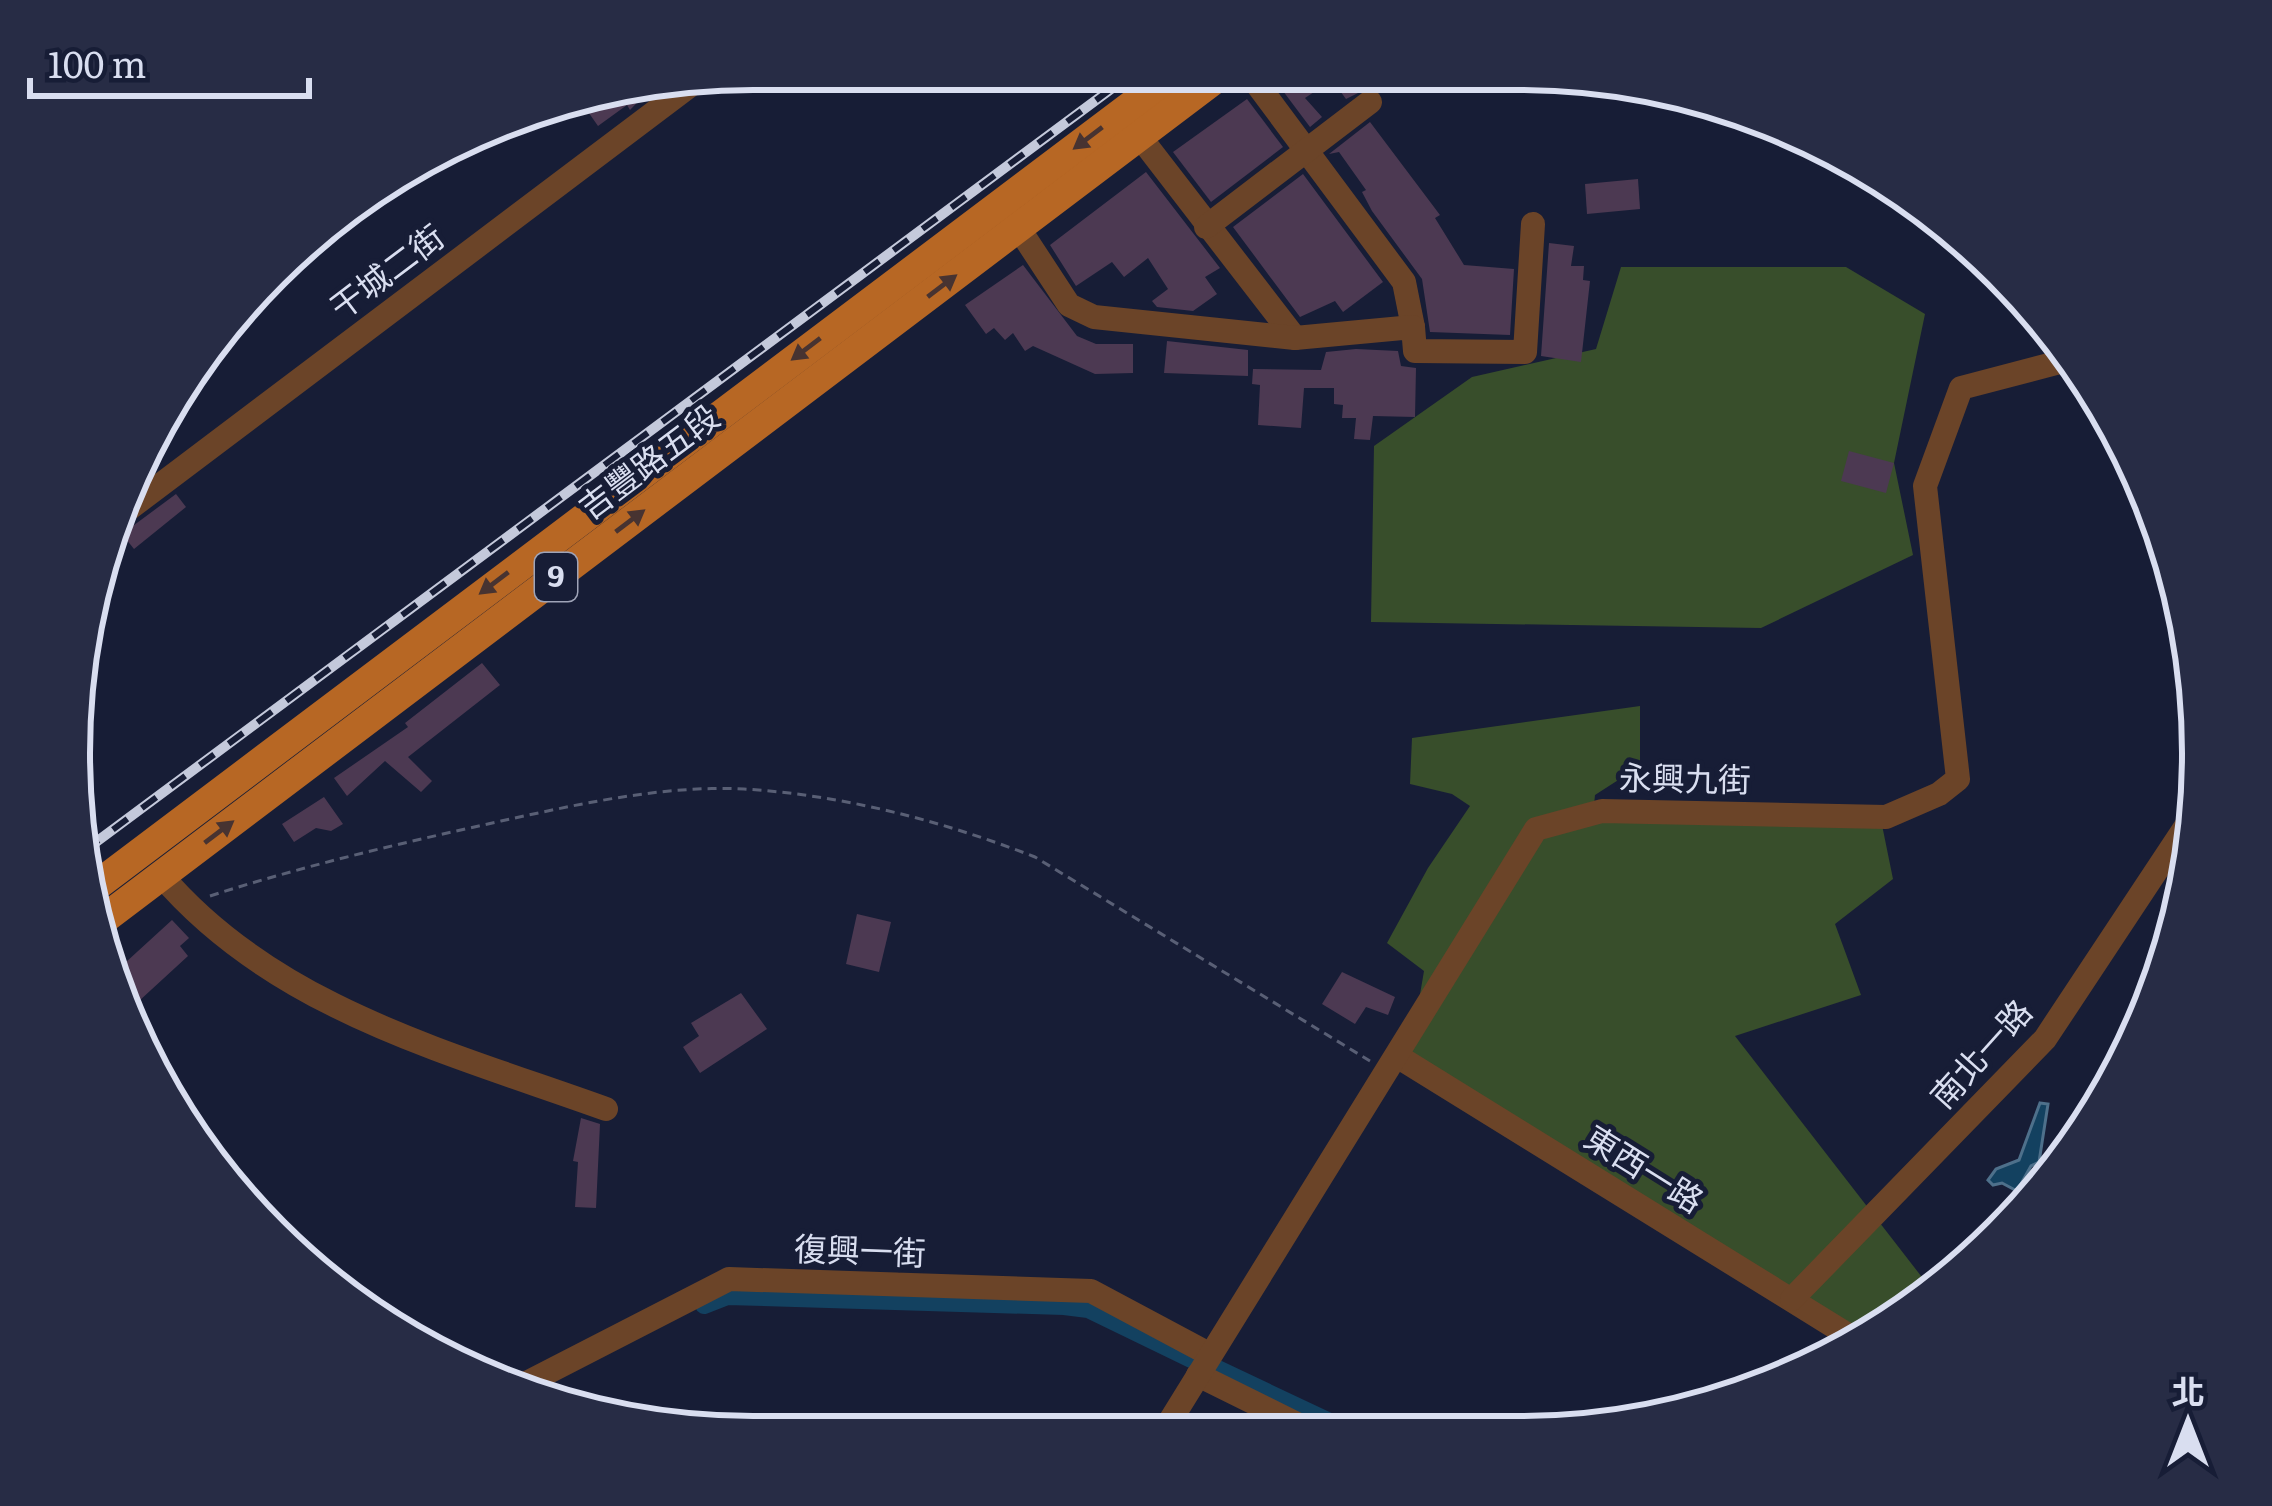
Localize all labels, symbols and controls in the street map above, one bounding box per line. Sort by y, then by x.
scale bar [30,24,309,98]
text: 100 m [48,36,146,89]
one-way arrow [1073,125,1104,149]
street label: 干城二街 [318,211,453,329]
one-way arrow [926,274,957,298]
one-way arrow [790,337,822,361]
street label: 吉豐路五段 [567,391,728,529]
one-way arrow [615,509,646,533]
road number: 9 [535,553,577,601]
one-way arrow [478,571,510,595]
street label: 永興九街 [1619,751,1751,802]
one-way arrow [203,820,234,844]
street label: 南北一路 [1917,987,2042,1118]
street label: 東西一路 [1576,1111,1714,1223]
street label: 復興一街 [793,1222,927,1275]
north arrow [2128,1362,2248,1482]
text: 北 [2172,1365,2205,1414]

